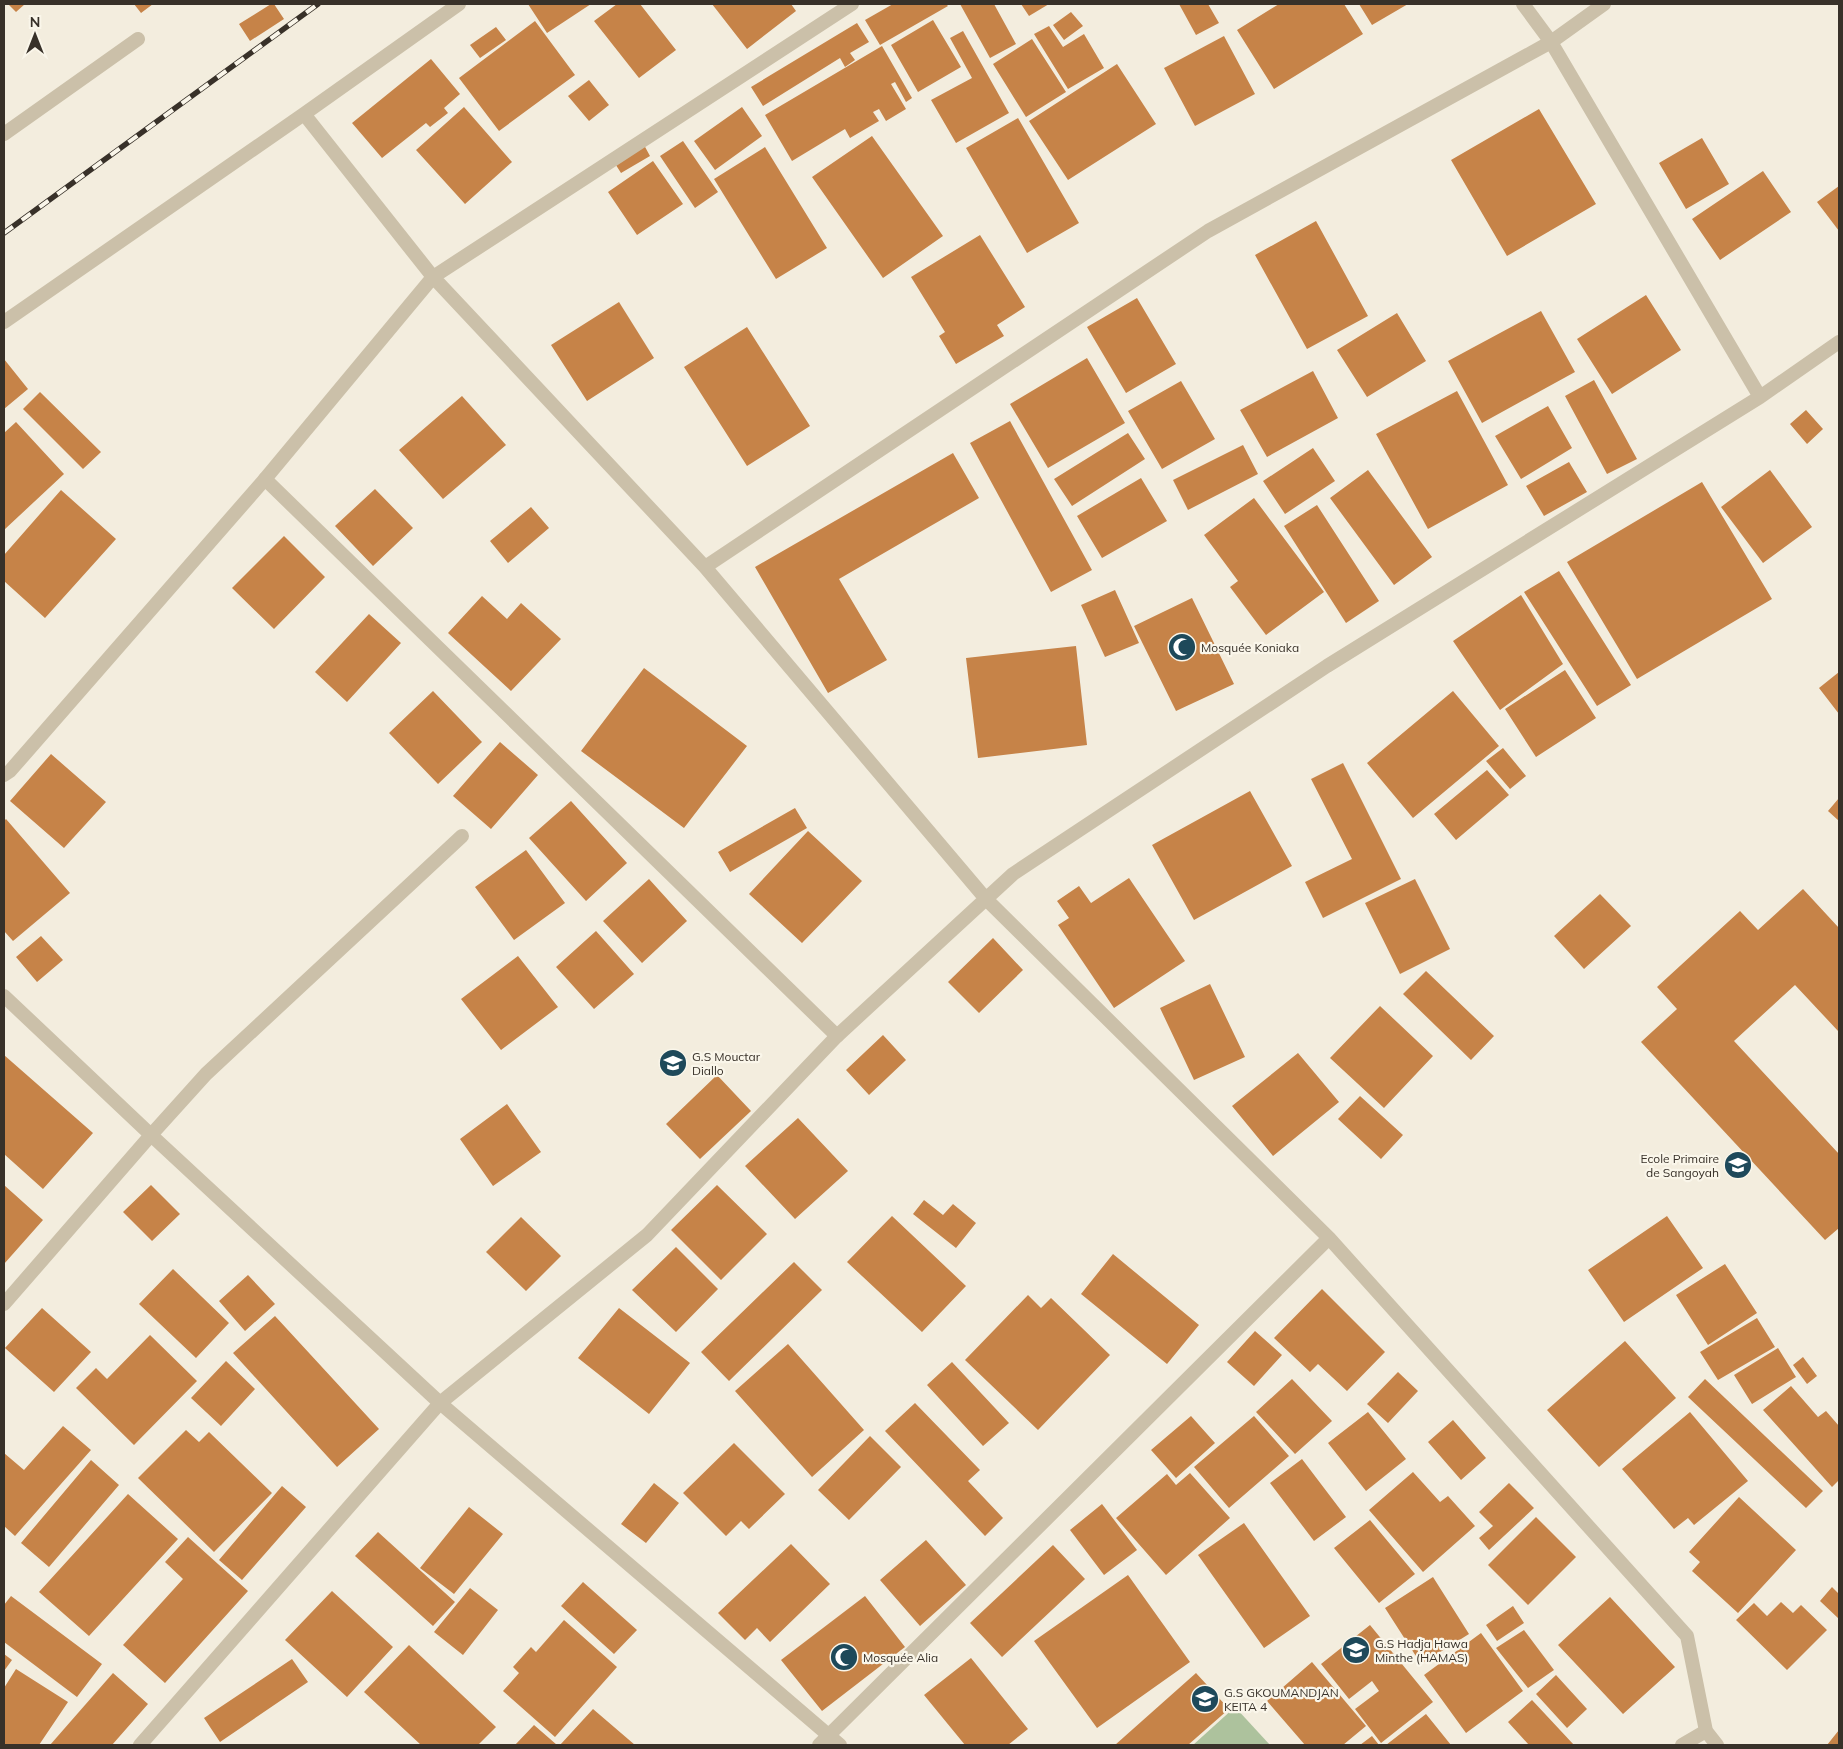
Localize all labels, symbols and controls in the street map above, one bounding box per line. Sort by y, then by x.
north arrow [10,10,60,60]
text: N [30,13,40,31]
mosque icon: Mosquée Koniaka [1167,632,1197,662]
place label: Mosquée Koniaka [1201,640,1299,655]
school or university icon: G.S Mouctar Diallo [658,1048,688,1078]
place label: G.S Mouctar Diallo [692,1049,761,1078]
school or university icon: Ecole Primaire de Sangoyah [1723,1150,1753,1180]
place label: Ecole Primaire de Sangoyah [1641,1151,1719,1180]
school or university icon: G.S Hadja Hawa Minthe (HAMAS) [1341,1635,1371,1665]
place label: G.S Hadja Hawa Minthe (HAMAS) [1375,1636,1468,1665]
mosque icon: Mosquée Alia [829,1642,859,1672]
place label: Mosquée Alia [863,1650,938,1665]
school or university icon: G.S GKOUMANDJAN KEITA 4 [1190,1684,1220,1714]
place label: G.S GKOUMANDJAN KEITA 4 [1224,1685,1339,1714]

